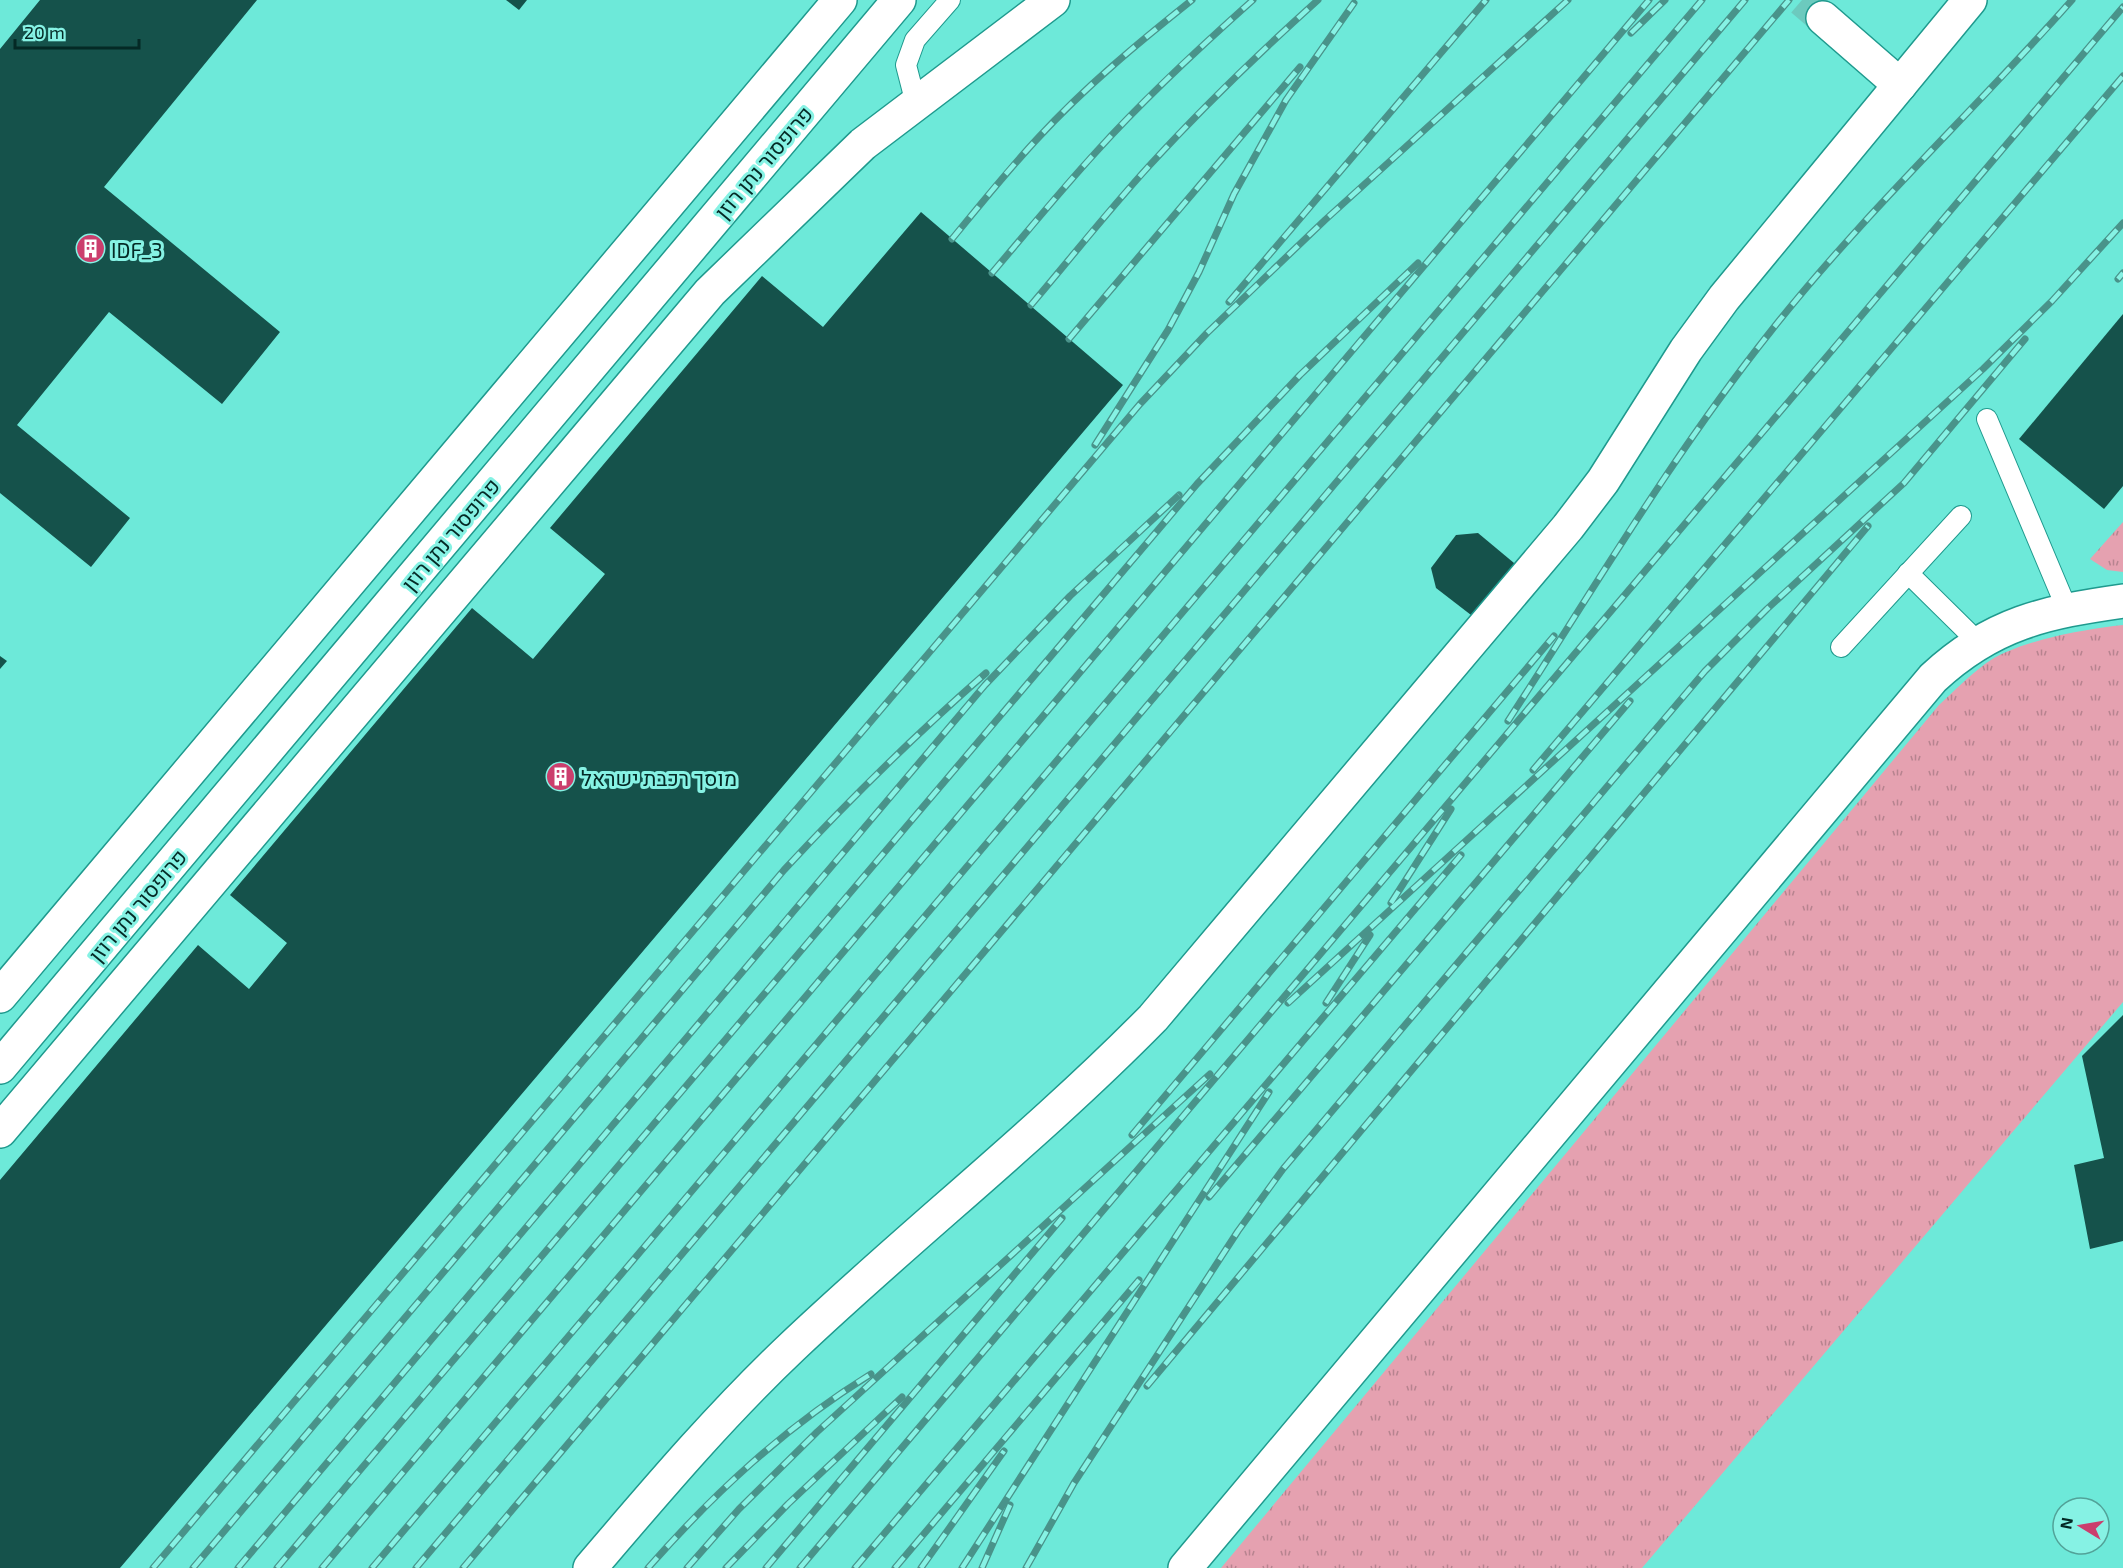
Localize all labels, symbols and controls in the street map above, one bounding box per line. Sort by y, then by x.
scale bar [15,12,140,50]
text: 20 m [24,21,65,43]
street label: פרופסור נתן רוזן [709,101,817,223]
building icon: IDF_3 [74,233,106,265]
place label: IDF_3 [111,237,163,262]
street label: פרופסור נתן רוזן [396,473,504,595]
building icon: מוסך רכבת ישראל [544,761,576,793]
place label: מוסך רכבת ישראל [581,765,737,790]
street label: פרופסור נתן רוזן [83,844,191,966]
north arrow [2051,1496,2111,1556]
text: N [2055,1516,2076,1531]

